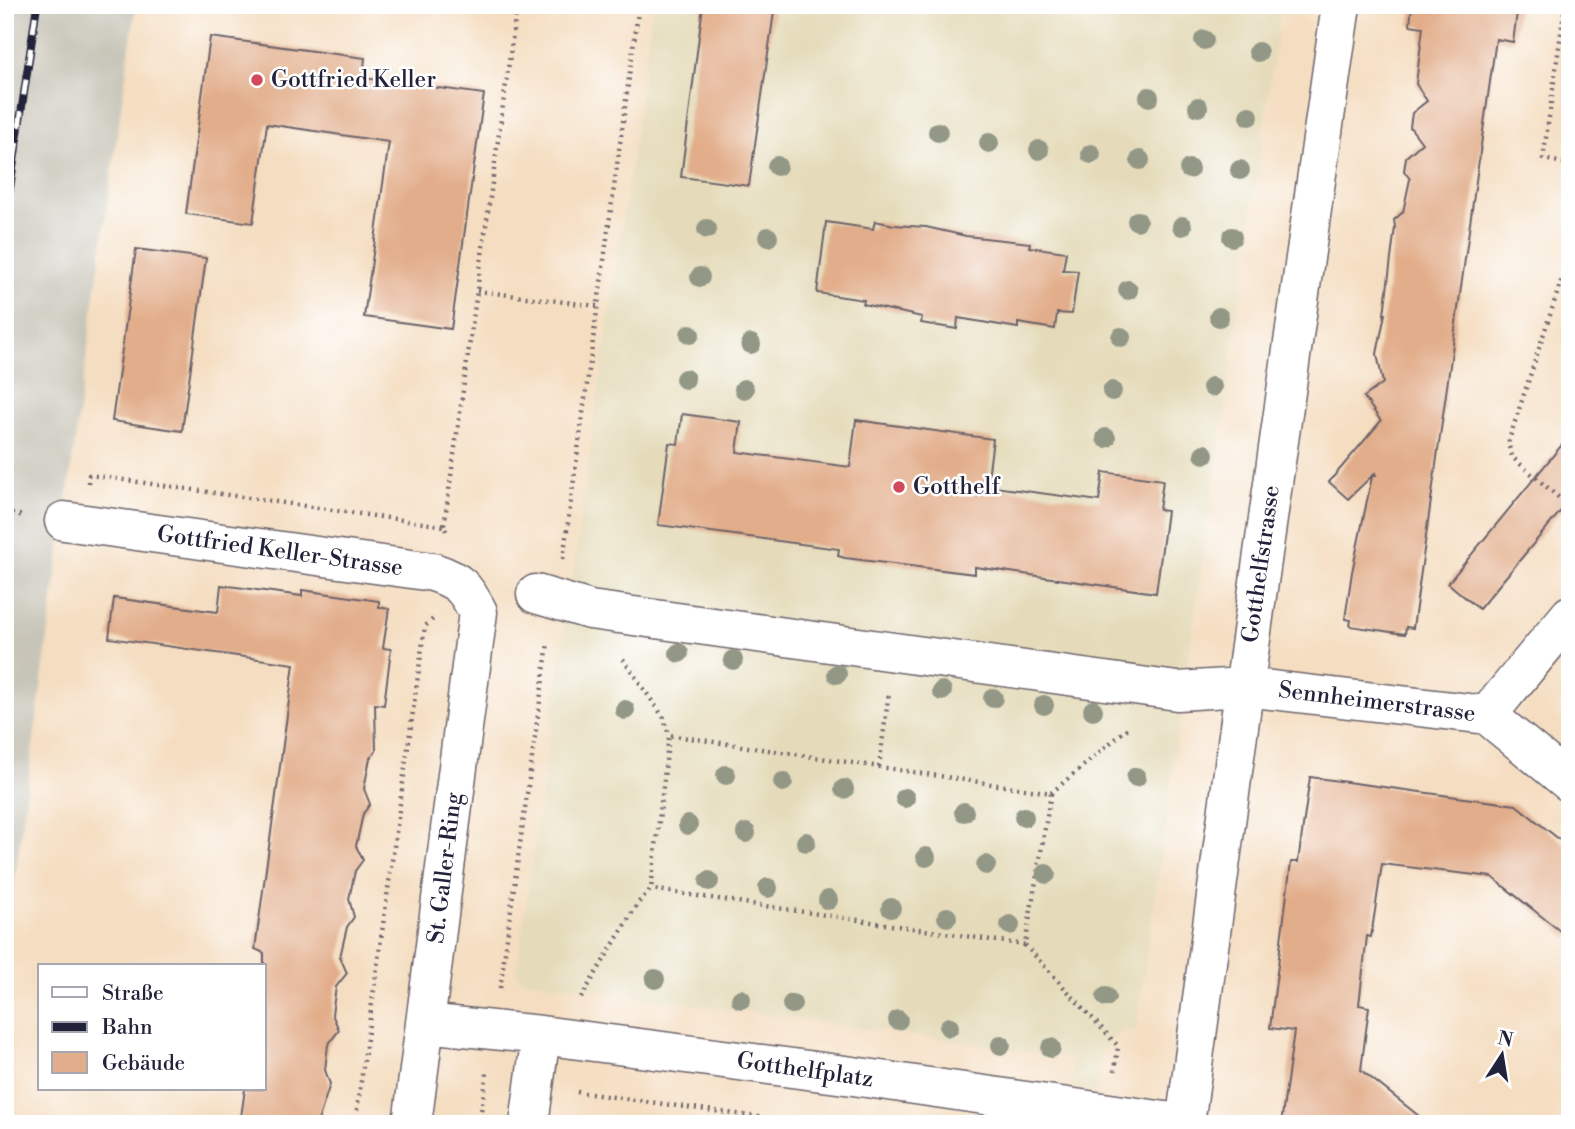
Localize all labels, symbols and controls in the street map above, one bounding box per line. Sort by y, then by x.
place label: Gottfried Keller [271,66,436,94]
marker: Gottfried Keller [249,72,265,88]
place label: Gotthelf [913,473,1001,501]
marker: Gotthelf [891,479,907,495]
street label: Gotthelfstrasse [1236,484,1286,644]
street label: Gottfried Keller-Strasse [155,520,405,582]
street label: Sennheimerstrasse [1277,676,1477,728]
street label: St. Galler-Ring [422,791,468,945]
legend [38,964,266,1090]
text: Straße [102,981,164,1007]
text: Bahn [101,1015,153,1041]
north arrow [1466,1020,1536,1090]
text: N [1495,1026,1515,1053]
street label: Gotthelfplatz [735,1047,875,1093]
text: Gebäude [102,1051,185,1077]

